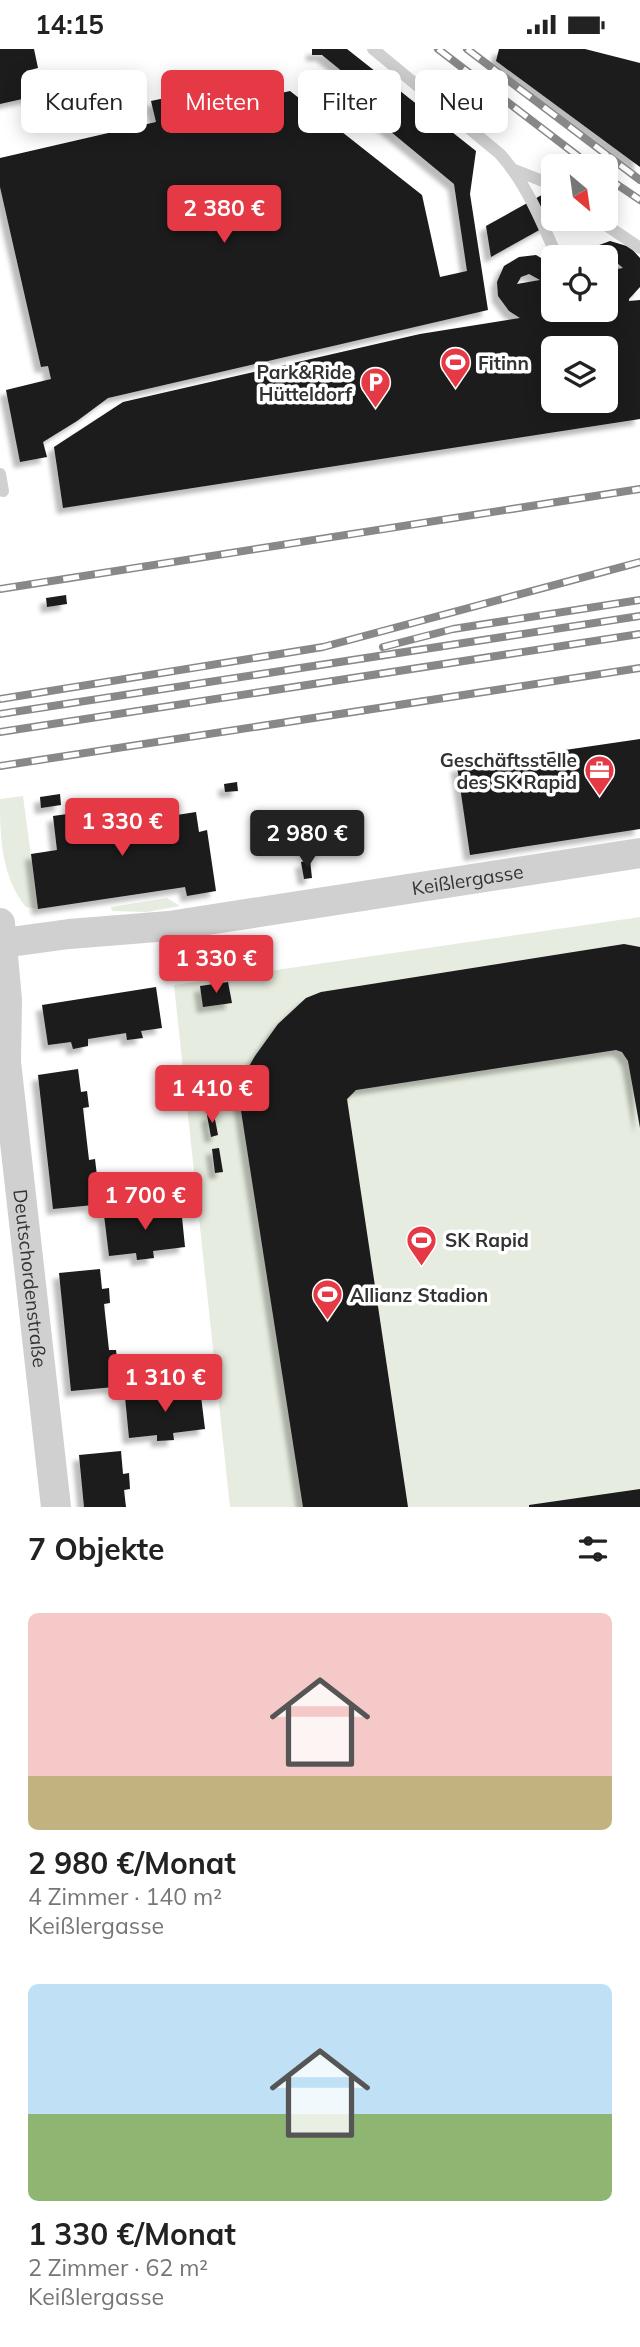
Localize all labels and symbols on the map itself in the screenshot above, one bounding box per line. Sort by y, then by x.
north arrow [541,154,618,231]
pin: 2 380 € [159,185,289,245]
sports icon: Fitinn [438,346,472,390]
place label: Fitinn [478,351,529,375]
place label: Park&Ride Hütteldorf [256,360,353,406]
parking icon: Park&Ride Hütteldorf [358,366,392,410]
place label: Geschäftsstelle des SK Rapid [440,748,577,794]
office icon: Geschäftsstelle des SK Rapid [583,754,617,798]
pin: 1 330 € [57,799,187,858]
pin: 2 980 € [242,811,372,870]
street label: Keißlergasse [410,859,525,900]
pin: 1 330 € [151,935,281,995]
pin: 1 410 € [147,1065,277,1125]
pin: 1 700 € [80,1173,210,1232]
street label: Deutschordenstraße [8,1188,52,1369]
sports icon: SK Rapid [405,1223,439,1267]
place label: SK Rapid [445,1228,529,1252]
sports icon: Allianz Stadion [310,1278,344,1322]
place label: Allianz Stadion [350,1283,488,1307]
pin: 1 310 € [100,1355,230,1414]

